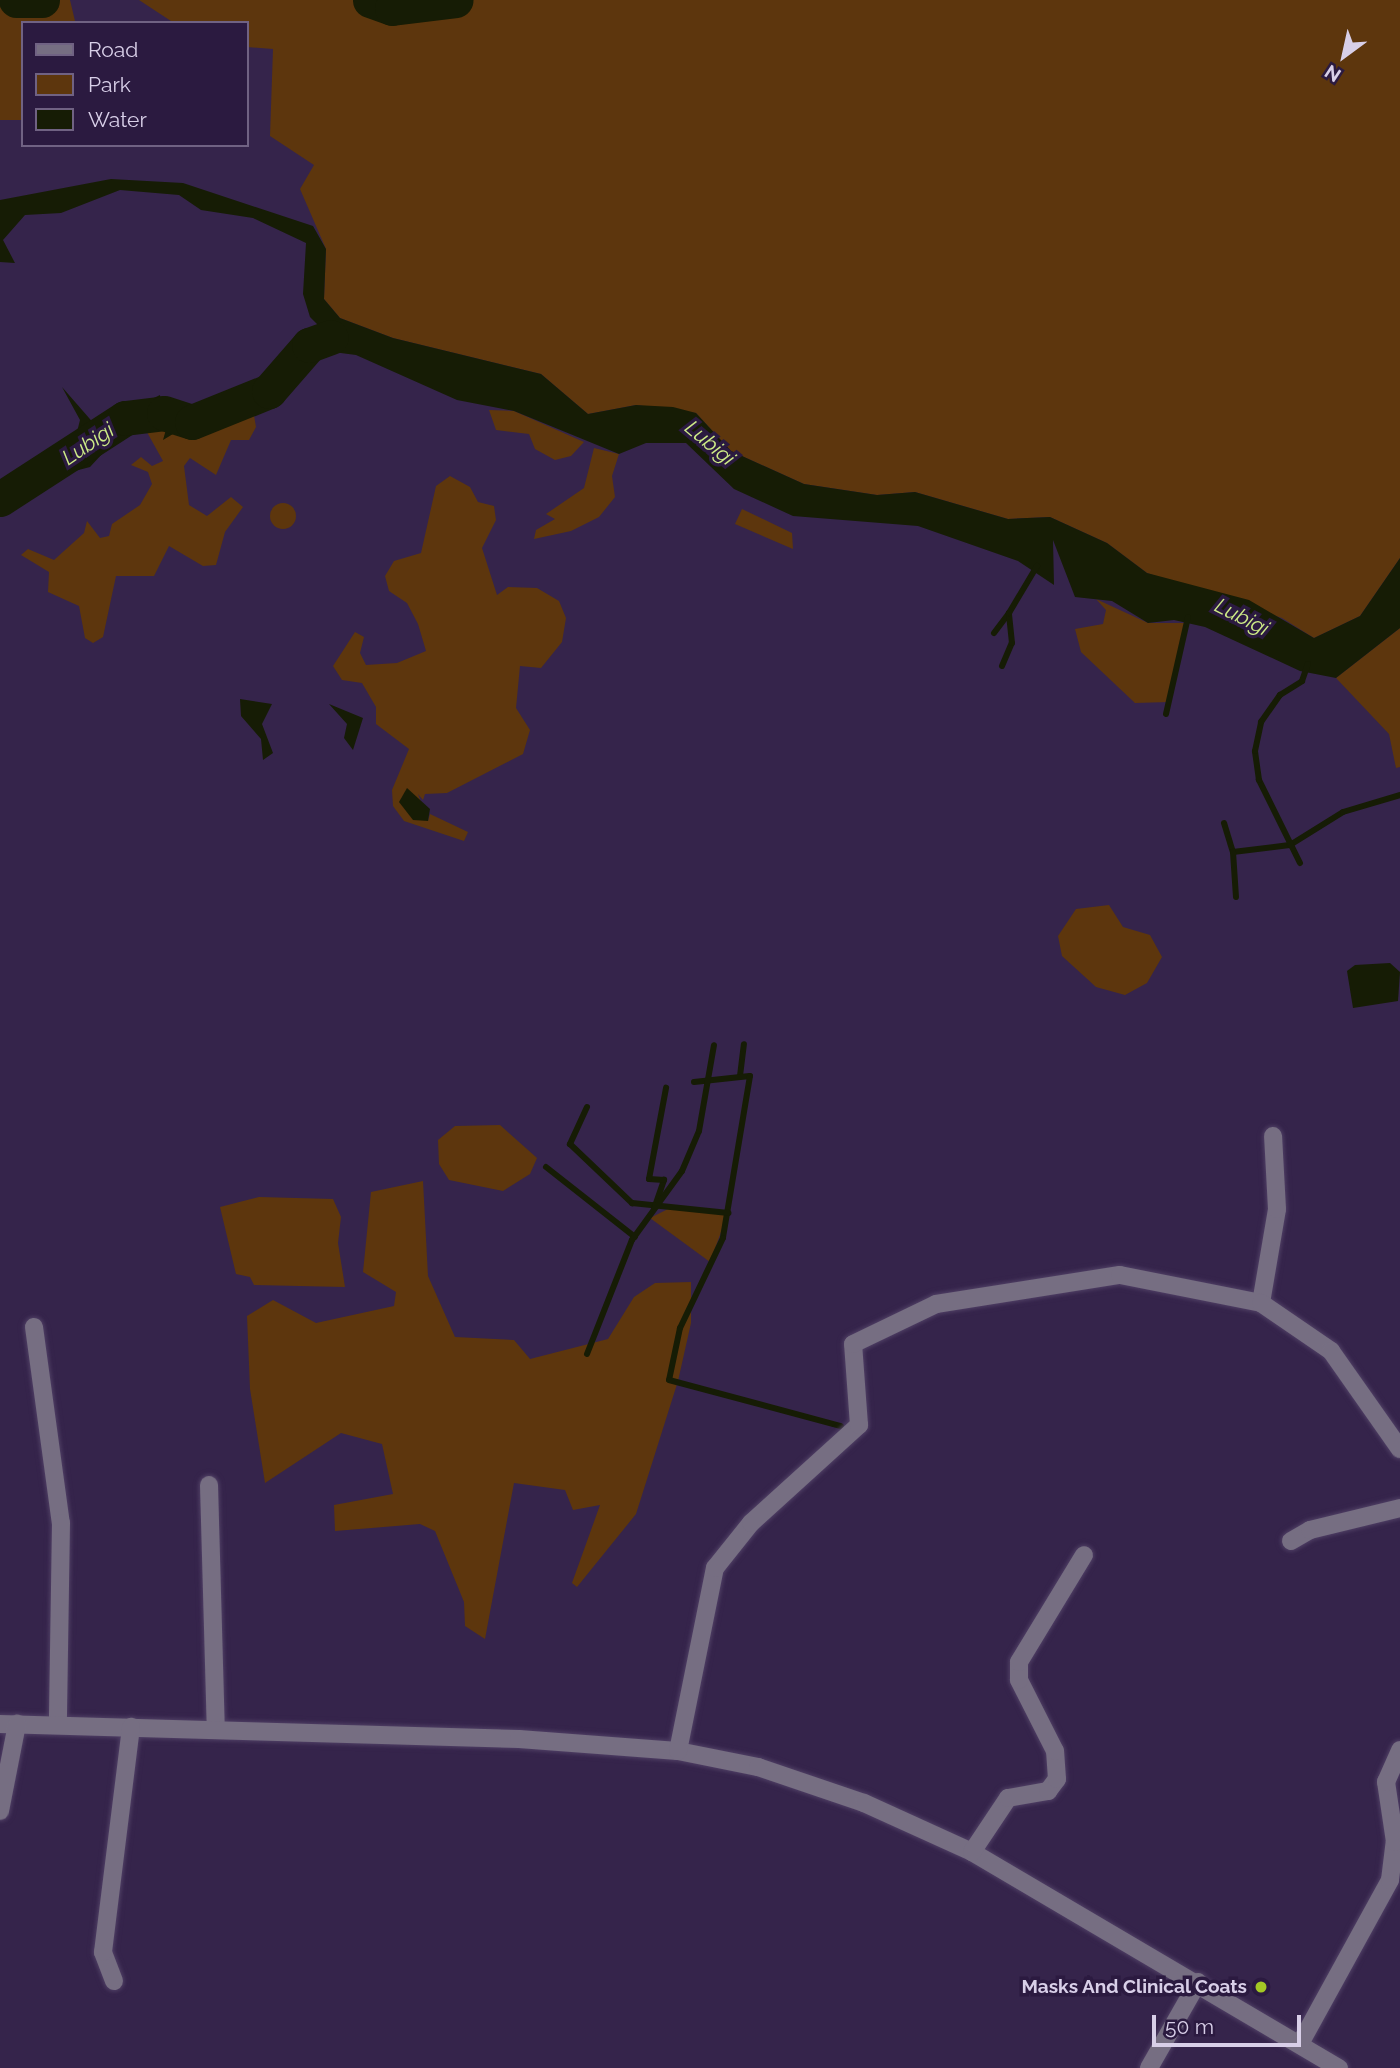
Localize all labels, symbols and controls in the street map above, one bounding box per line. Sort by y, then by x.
legend [21,21,248,147]
north arrow [1309,21,1379,91]
text: Road [88,37,138,62]
text: N [1320,60,1345,87]
text: Park [88,72,131,97]
text: Water [88,107,147,132]
water label: Lubigi [680,415,740,471]
water label: Lubigi [57,418,119,470]
water label: Lubigi [1211,593,1273,641]
place label: Masks And Clinical Coats [1020,1976,1247,1998]
marker: Masks And Clinical Coats [1253,1979,1269,1995]
scale bar [1155,2002,1304,2046]
text: 50 m [1165,2014,1214,2039]

